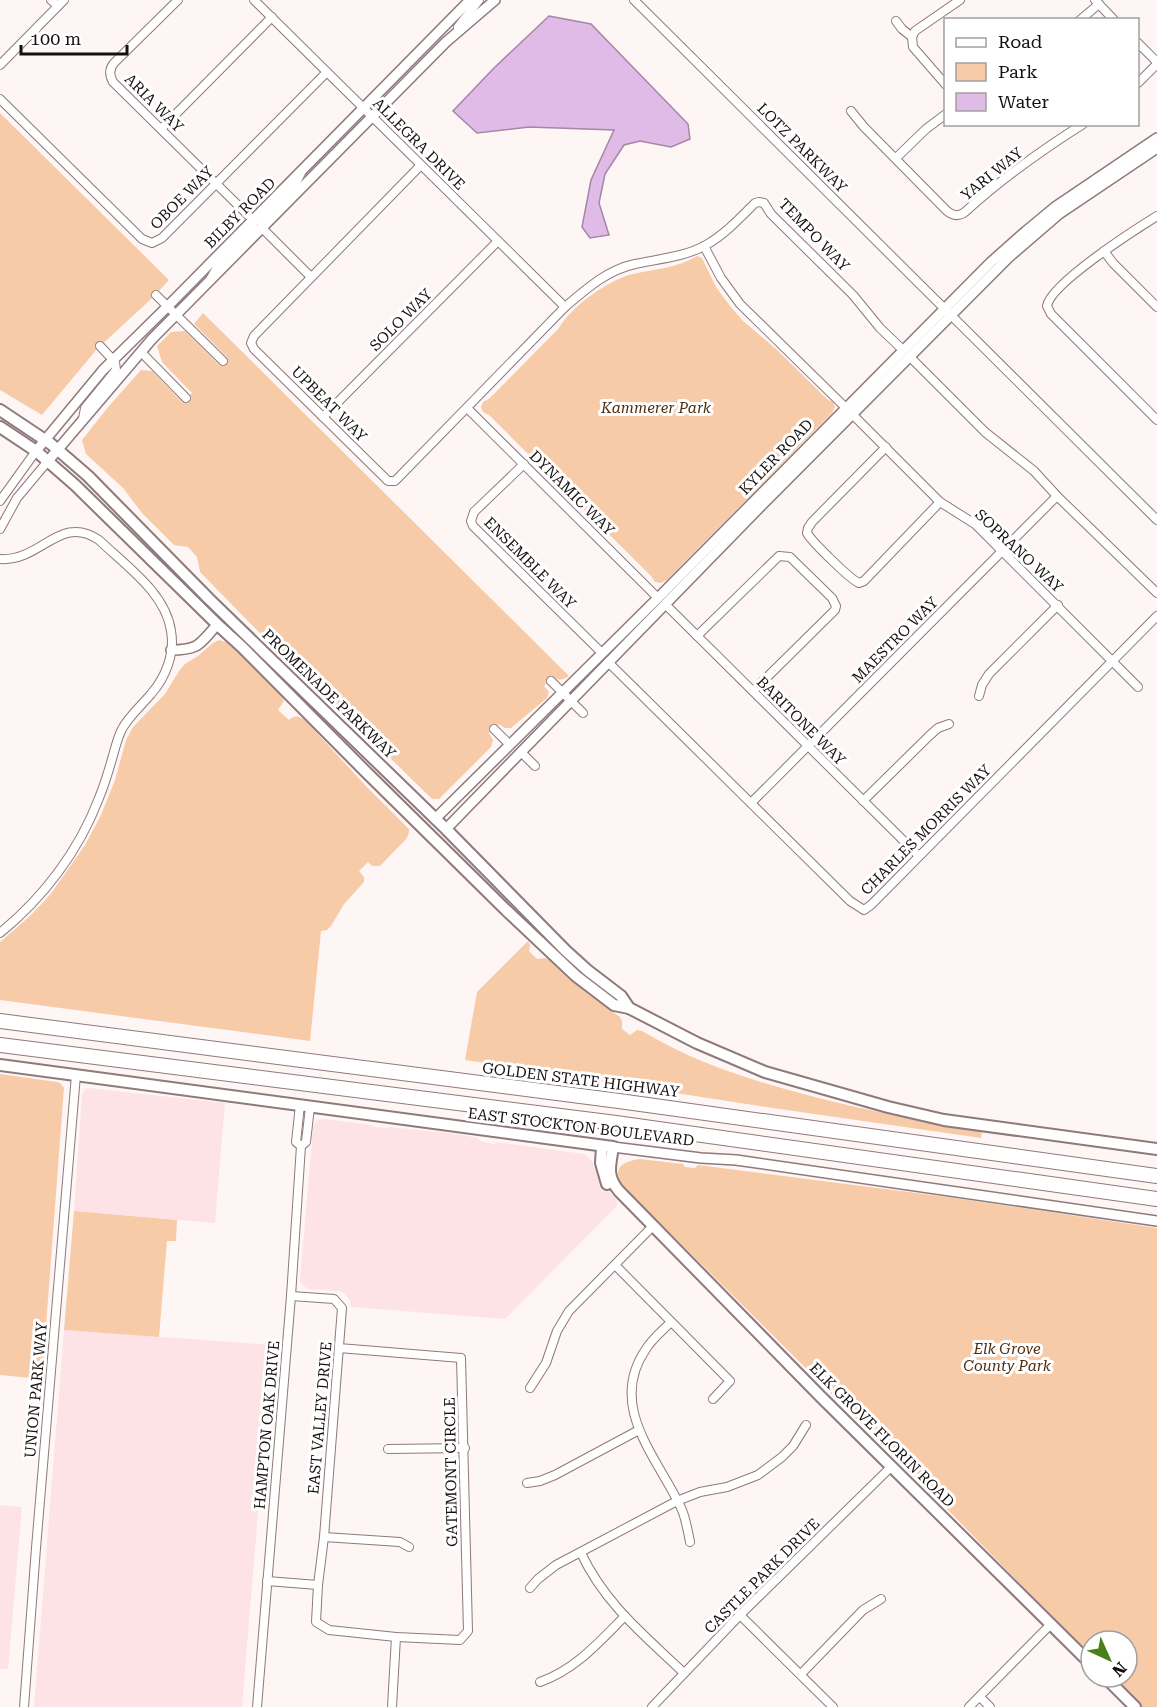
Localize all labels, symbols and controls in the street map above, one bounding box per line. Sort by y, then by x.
scale bar [21,18,128,56]
legend [944,18,1139,126]
text: 100 m [30,28,81,49]
text: Road [998,31,1043,52]
text: Park [998,61,1038,82]
street label: ARIA WAY [121,70,188,137]
text: Water [998,91,1049,112]
street label: ALLEGRA DRIVE [369,94,469,194]
street label: LOTZ PARKWAY [753,99,851,197]
street label: YARI WAY [957,143,1027,204]
street label: OBOE WAY [147,162,218,233]
street label: BILBY ROAD [201,174,279,252]
street label: TEMPO WAY [775,195,854,276]
street label: SOLO WAY [366,285,436,355]
street label: UPBEAT WAY [287,362,371,446]
park label: Kammerer Park [600,399,712,417]
street label: KYLER ROAD [735,415,817,499]
street label: DYNAMIC WAY [526,447,619,540]
street label: SOPRANO WAY [971,506,1067,597]
street label: ENSEMBLE WAY [480,513,580,613]
street label: MAESTRO WAY [848,593,942,687]
street label: PROMENADE PARKWAY [259,626,400,763]
street label: BARITONE WAY [753,673,850,770]
street label: CHARLES MORRIS WAY [857,761,995,899]
street label: GOLDEN STATE HIGHWAY [481,1059,681,1101]
street label: EAST STOCKTON BOULEVARD [467,1104,695,1150]
street label: UNION PARK WAY [21,1320,51,1459]
street label: HAMPTON OAK DRIVE [251,1340,283,1510]
park label: Elk Grove County Park [963,1340,1052,1375]
street label: EAST VALLEY DRIVE [304,1341,336,1495]
street label: ELK GROVE FLORIN ROAD [806,1359,958,1511]
street label: GATEMONT CIRCLE [441,1397,461,1547]
street label: CASTLE PARK DRIVE [701,1515,823,1637]
north arrow [1079,1629,1139,1689]
text: N [1108,1658,1130,1680]

